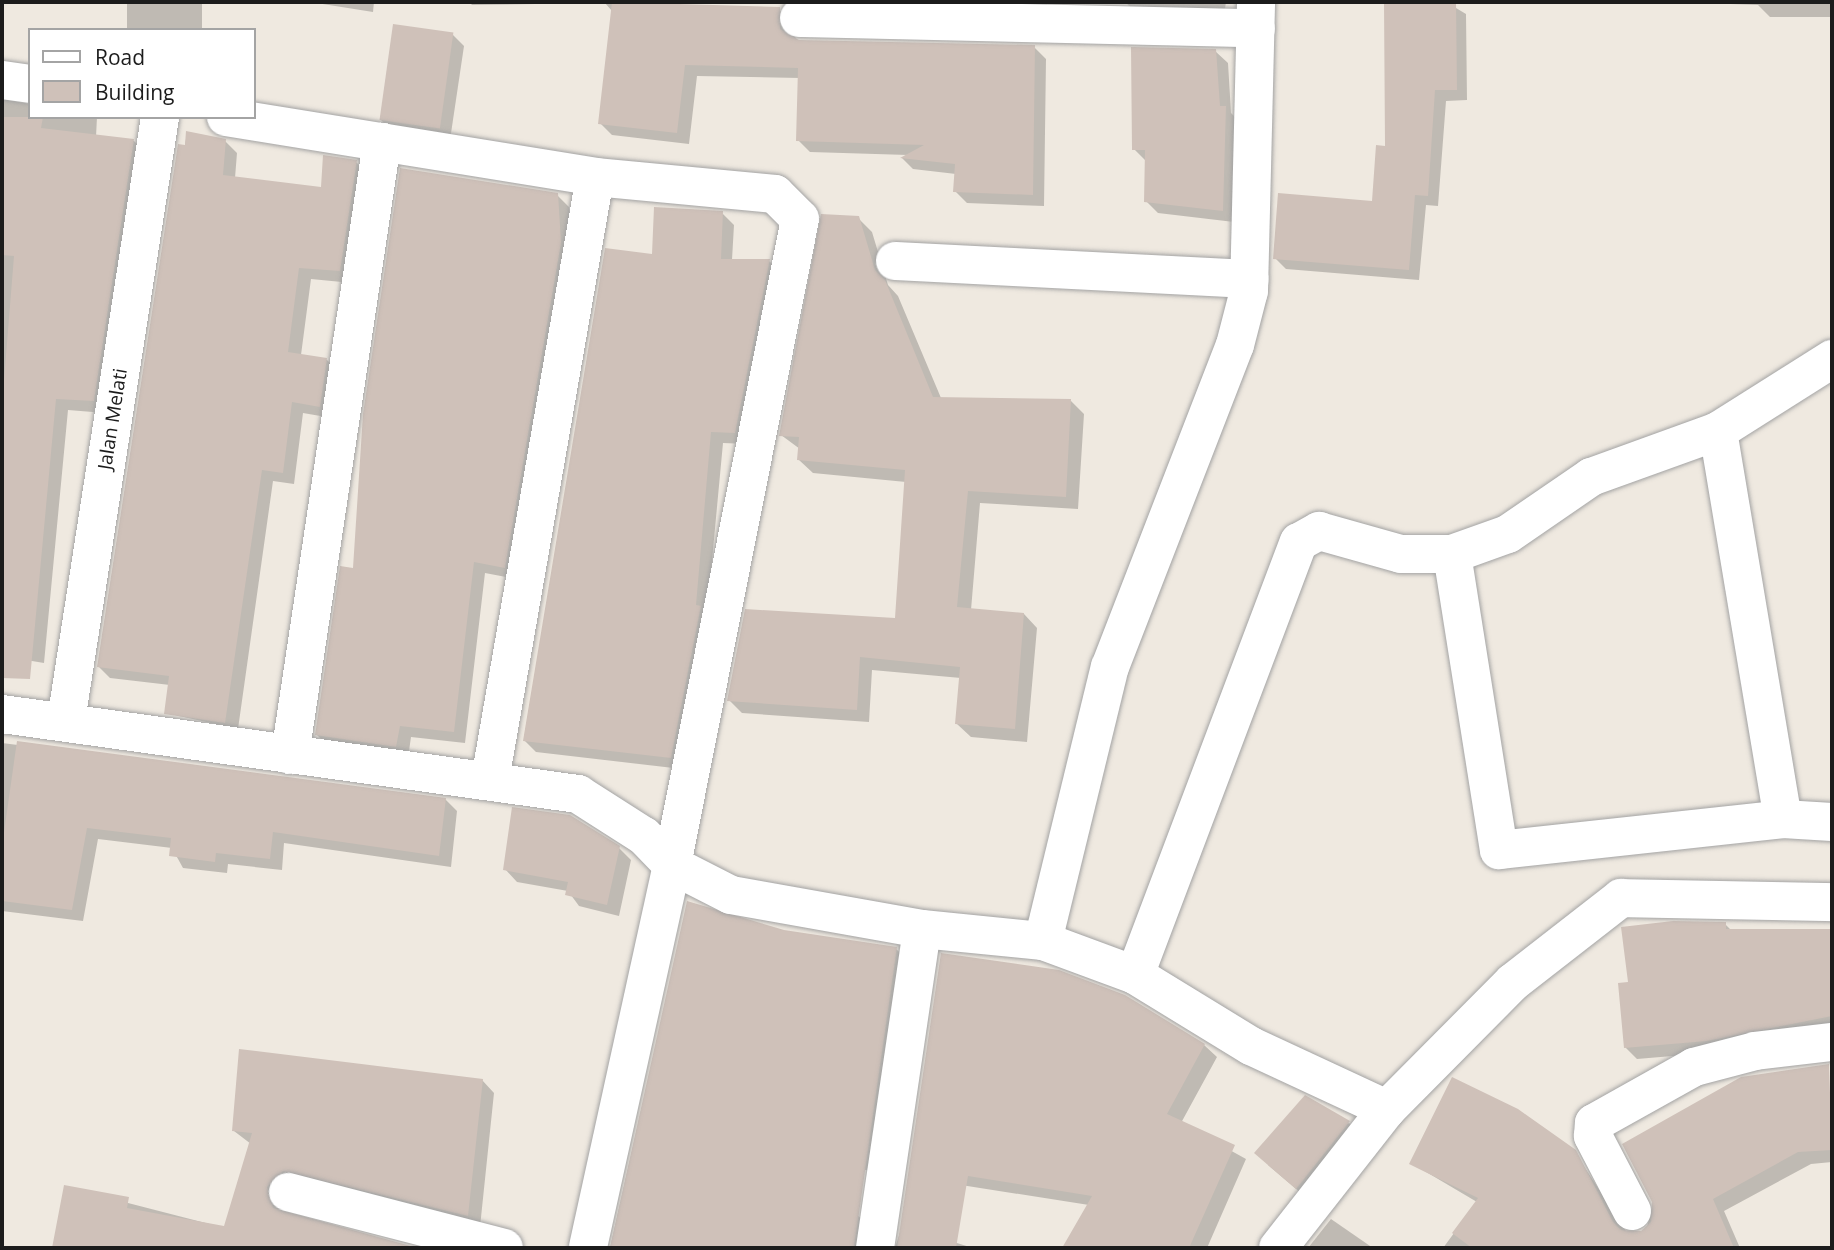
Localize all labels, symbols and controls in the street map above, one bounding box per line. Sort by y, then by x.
legend [28,28,256,119]
text: Road [95,43,145,71]
text: Building [95,78,174,106]
street label: Jalan Melati [94,367,132,471]

